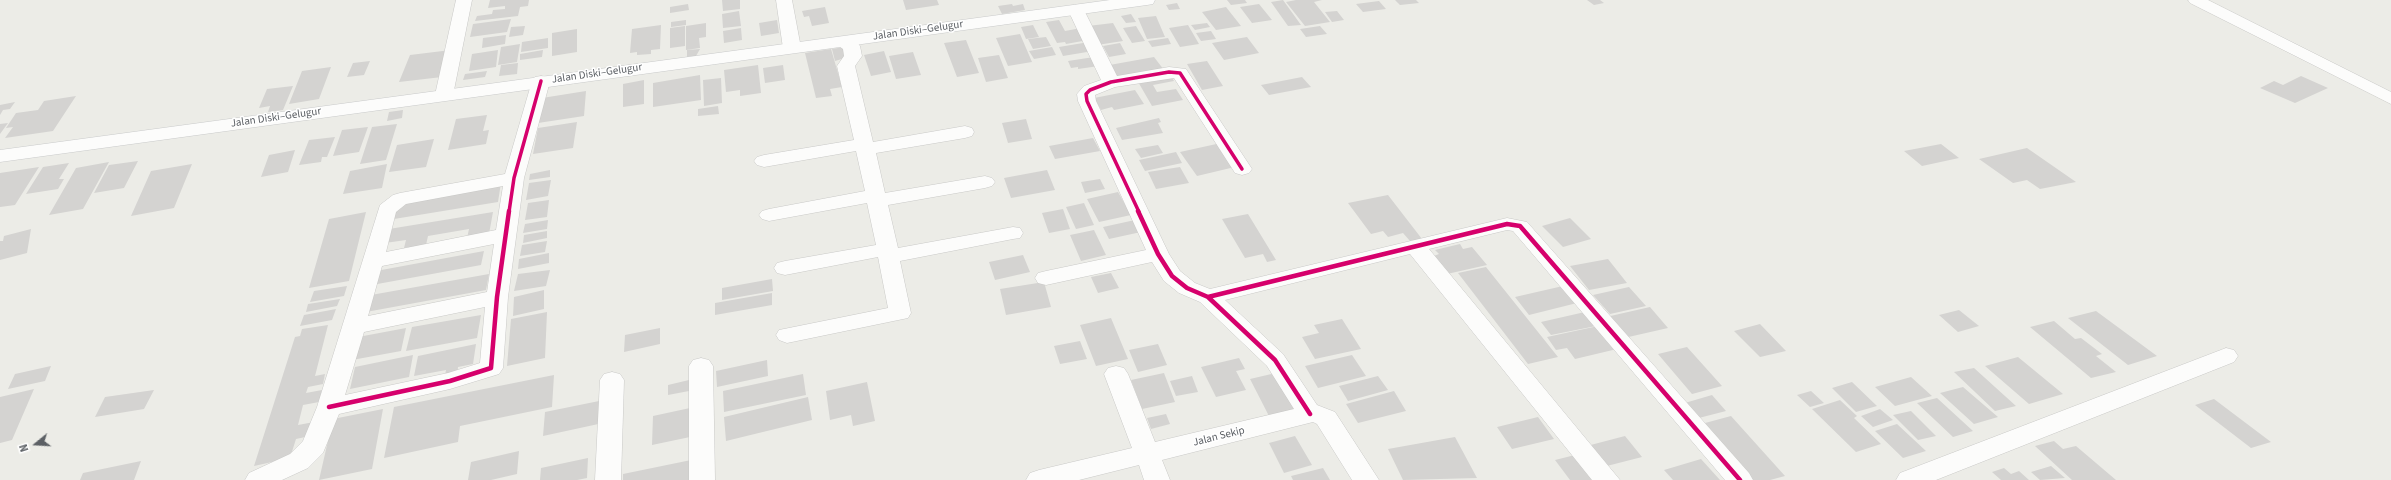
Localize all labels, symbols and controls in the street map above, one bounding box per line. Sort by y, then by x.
street label: Jalan Diski–Gelugur [872,18,964,44]
street label: Jalan Diski–Gelugur [551,61,643,87]
street label: Jalan Diski–Gelugur [230,105,322,131]
north arrow [16,424,56,464]
street label: Jalan Sekip [1192,424,1246,450]
text: N [16,442,32,454]

